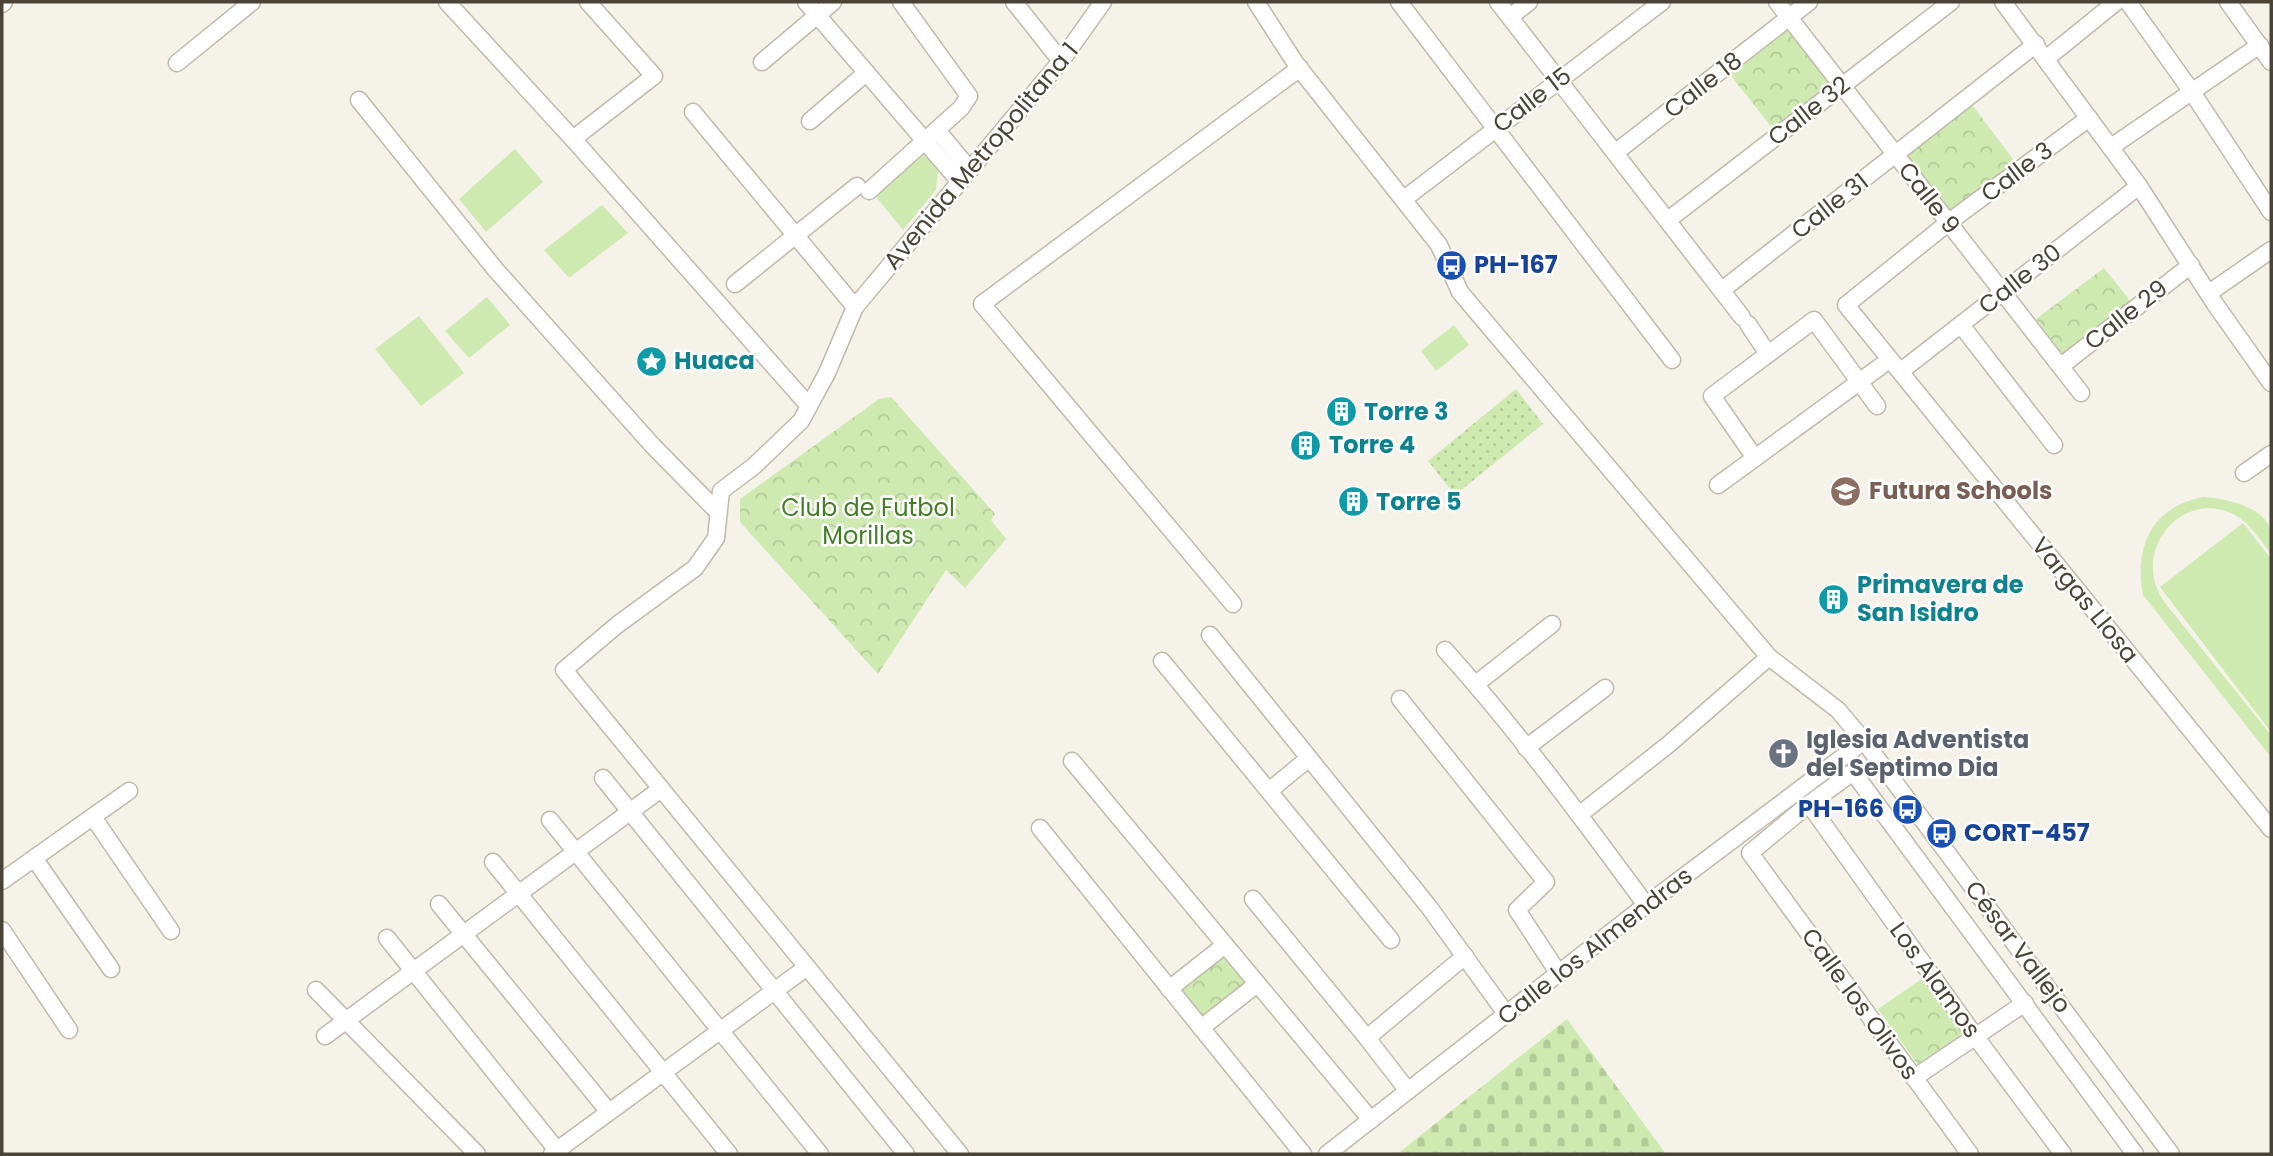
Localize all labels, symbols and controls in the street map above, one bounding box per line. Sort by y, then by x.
street label: Avenida Metropolitana 1 [876,35,1086,276]
street label: Calle 18 [1657,44,1749,126]
street label: Calle 15 [1486,59,1578,140]
street label: Calle 32 [1761,68,1857,153]
street label: Calle 3 [1974,134,2059,209]
street label: Calle 9 [1891,155,1968,241]
street label: Calle 31 [1784,165,1875,246]
street label: Calle 30 [1971,236,2068,321]
bus stop icon: PH-167 [1434,248,1468,282]
place label: PH-167 [1474,248,1558,281]
street label: Calle 29 [2077,272,2174,357]
place icon: Huaca [634,344,668,378]
place label: Huaca [674,344,755,377]
building icon: Torre 3 [1324,395,1358,429]
place label: Torre 3 [1364,395,1448,428]
building icon: Torre 4 [1289,428,1323,462]
place label: Torre 4 [1329,428,1415,461]
school or university icon: Futura Schools [1829,474,1863,508]
place label: Futura Schools [1869,474,2052,507]
building icon: Torre 5 [1336,485,1370,519]
place label: Torre 5 [1376,485,1462,518]
park label: Club de Futbol Morillas [781,491,955,552]
street label: Vargas Llosa [2024,530,2146,670]
place label: Primavera de San Isidro [1857,568,2024,629]
building icon: Primavera de San Isidro [1817,582,1851,616]
place label: Iglesia Adventista del Septimo Dia [1806,723,2029,784]
church icon: Iglesia Adventista del Septimo Dia [1766,737,1800,771]
place label: PH-166 [1798,792,1884,825]
bus stop icon: PH-166 [1890,792,1924,826]
bus stop icon: CORT-457 [1924,816,1958,850]
place label: CORT-457 [1964,816,2090,849]
street label: Calle los Almendras [1490,859,1699,1032]
street label: César Vallejo [1958,874,2079,1020]
street label: Los Alamos [1882,915,1989,1044]
street label: Calle los Olivos [1794,921,1927,1086]

